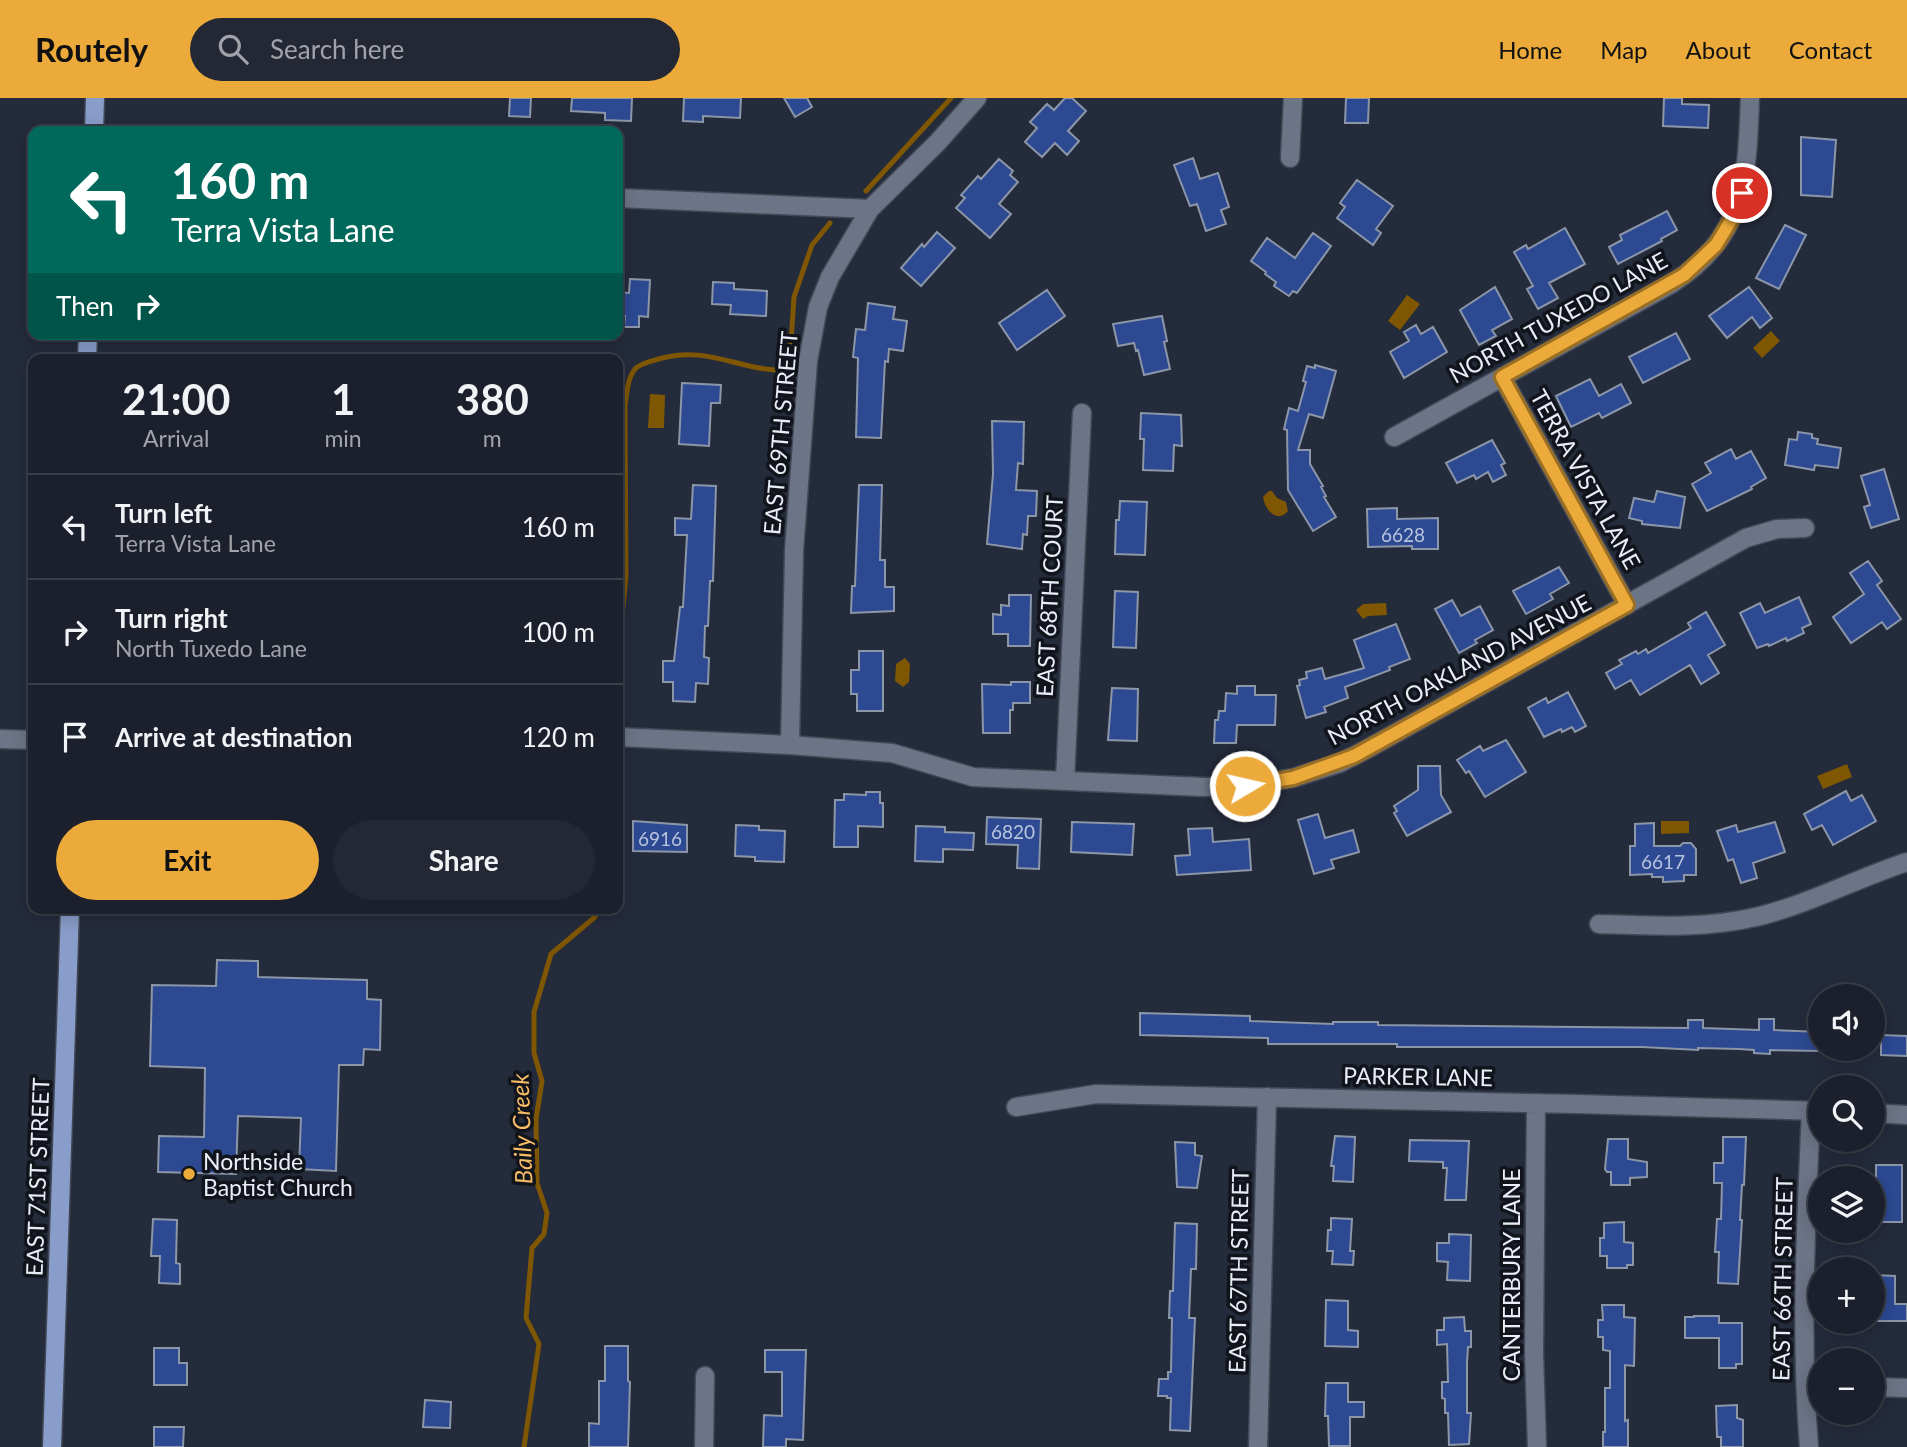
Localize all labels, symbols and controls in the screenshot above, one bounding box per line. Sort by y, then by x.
search box [190,18,680,81]
text: Routely [35,29,148,69]
icon: search [214,30,252,68]
text: Search here [270,33,404,65]
text: Home [1498,35,1562,64]
text: Map [1600,35,1648,64]
text: About [1686,35,1751,64]
text: Contact [1789,35,1872,64]
text: 160 m [171,151,309,209]
icon: left [56,154,147,245]
pin [1712,163,1772,223]
icon: arrive [1723,174,1761,212]
text: Terra Vista Lane [171,210,395,249]
street label: NORTH TUXEDO LANE [1444,245,1672,389]
icon: right [128,287,166,325]
text: Then [56,290,114,322]
street label: EAST 69TH STREET [757,330,803,536]
text: 21:00 [122,374,230,424]
text: 1 [331,374,355,424]
text: 380 [456,374,529,424]
street label: TERRA VISTA LANE [1525,384,1647,574]
text: Arrival [143,424,209,452]
text: min [324,424,362,452]
text: m [483,424,502,452]
street label: EAST 68TH COURT [1030,494,1068,697]
text: Turn left [115,497,212,529]
icon: left [56,508,94,546]
text: 160 m [522,511,595,543]
house number: 6628 [1381,523,1425,546]
text: Terra Vista Lane [115,529,276,557]
street label: NORTH OAKLAND AVENUE [1323,588,1595,750]
text: Turn right [115,602,228,634]
icon: right [56,613,94,651]
text: 100 m [522,616,595,648]
text: North Tuxedo Lane [115,634,307,662]
icon: arrive [56,718,94,756]
text: Arrive at destination [115,721,352,753]
text: 120 m [522,721,595,753]
position arrow [1208,749,1282,823]
button: Exit [56,820,319,900]
button: Share [333,820,595,900]
house number: 6820 [991,820,1035,843]
house number: 6916 [638,827,682,850]
house number: 6617 [1641,850,1685,873]
map controls [1808,984,1885,1425]
button: sound [1808,984,1885,1061]
street label: PARKER LANE [1343,1061,1493,1091]
water label: Baily Creek [505,1072,537,1185]
button: search [1808,1075,1885,1152]
street label: EAST 71ST STREET [20,1077,54,1277]
place label: Northside Baptist Church [203,1147,353,1201]
marker: Northside Baptist Church [181,1166,197,1182]
button: layers [1808,1166,1885,1243]
street label: EAST 67TH STREET [1222,1168,1254,1373]
street label: CANTERBURY LANE [1497,1169,1525,1381]
street label: EAST 66TH STREET [1766,1176,1798,1381]
button: + [1808,1257,1885,1334]
button: − [1808,1348,1885,1425]

